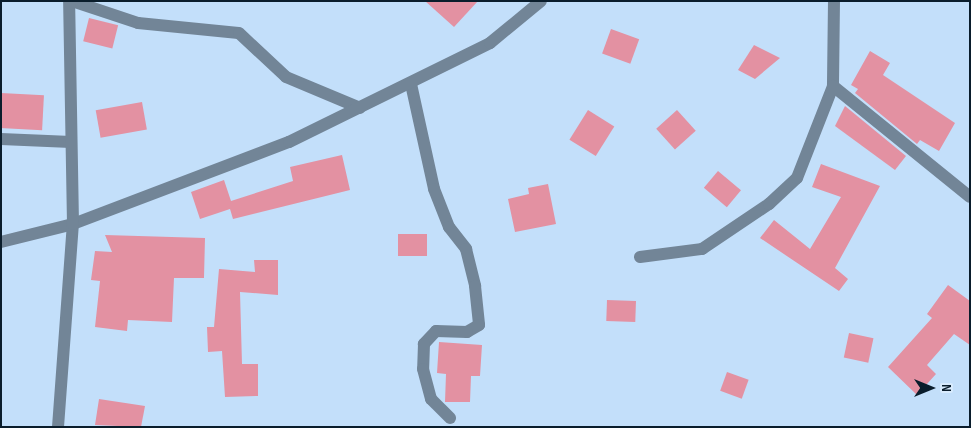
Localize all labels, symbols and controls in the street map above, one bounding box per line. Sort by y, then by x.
north arrow [906,363,956,413]
text: N [938,384,955,392]

